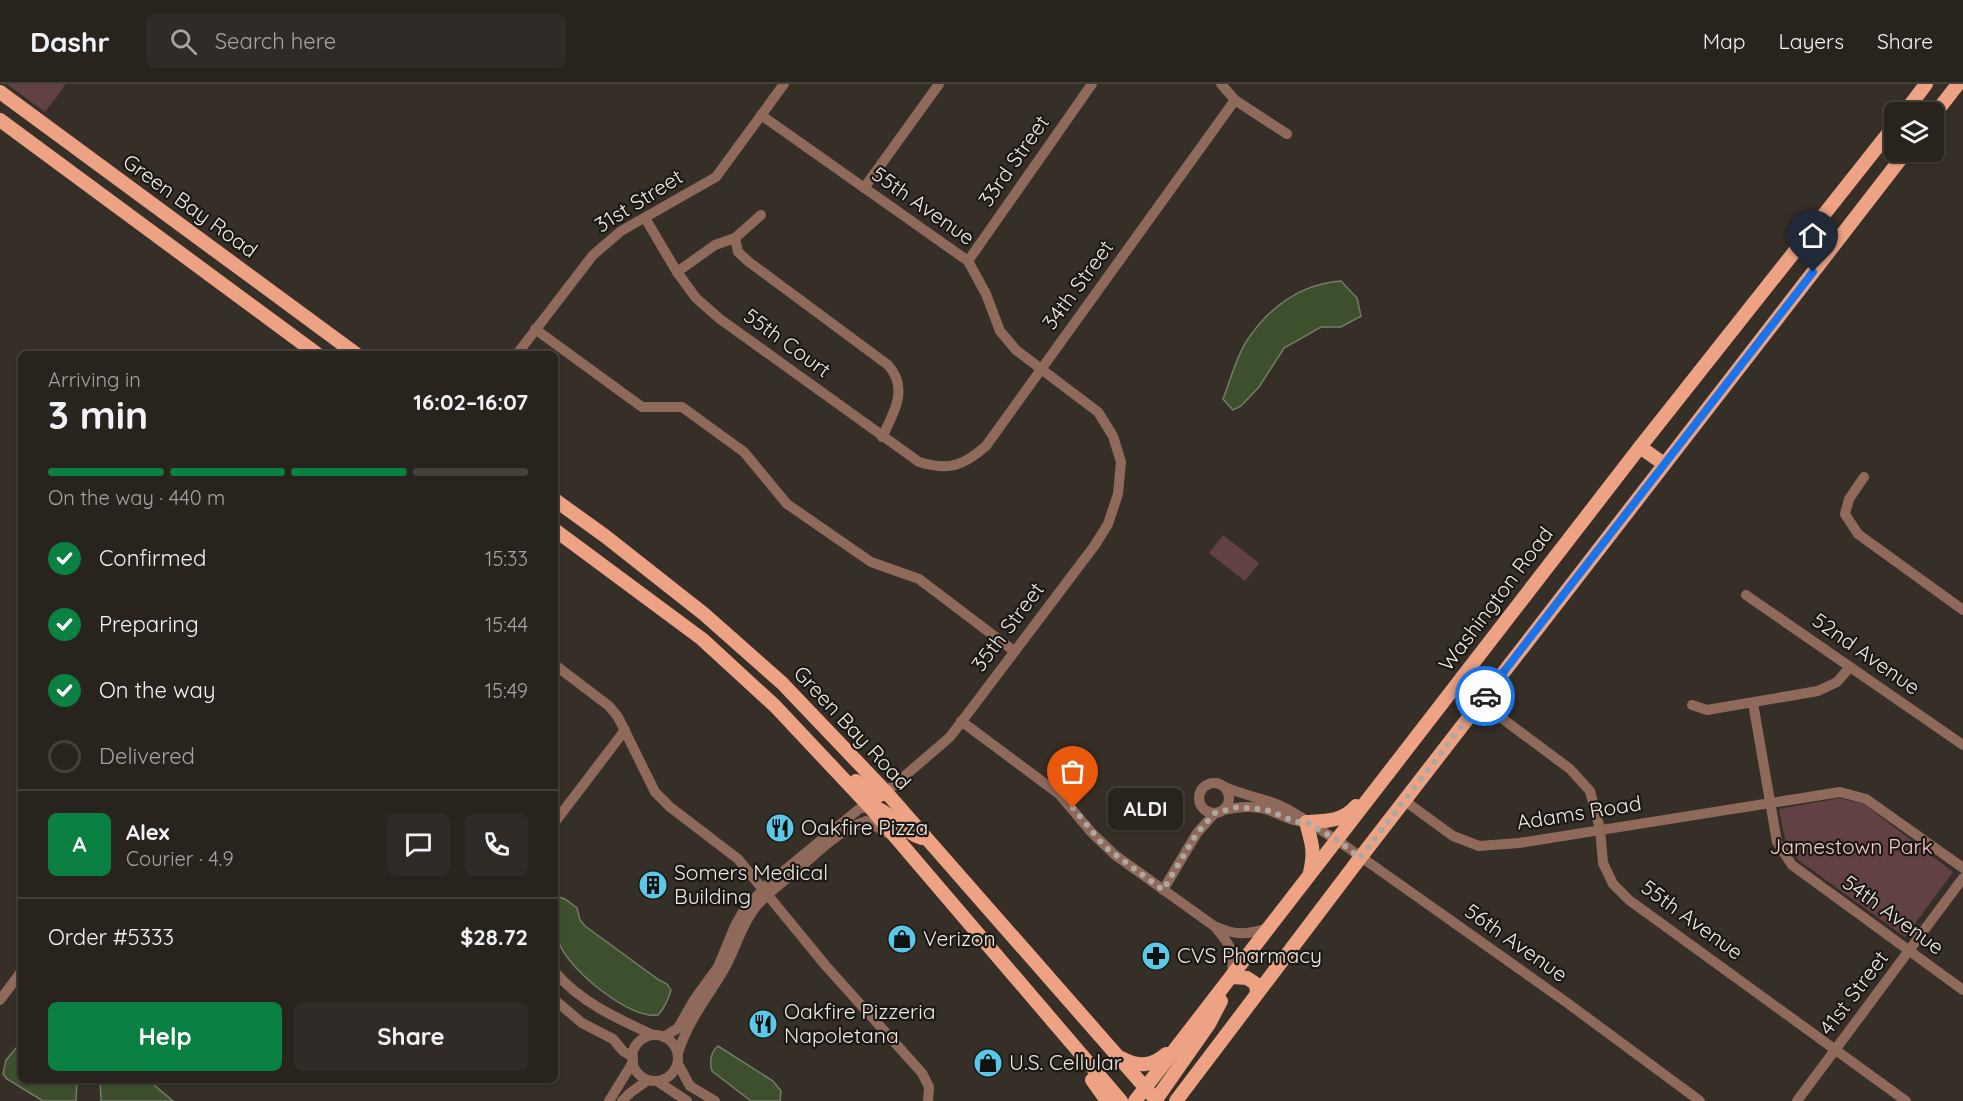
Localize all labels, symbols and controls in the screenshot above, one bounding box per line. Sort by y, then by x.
search box [146,14,566,68]
text: Dashr [30,24,110,59]
icon: search [167,25,200,58]
text: Search here [215,27,336,55]
text: Map [1703,28,1746,54]
text: Layers [1779,28,1844,54]
text: Share [1877,28,1933,54]
map controls [1884,102,1944,162]
button: layers [1884,102,1944,162]
street label: 33rd Street [972,110,1054,211]
street label: Green Bay Road [118,148,263,263]
street label: 55th Avenue [867,160,980,250]
street label: 31st Street [590,163,687,237]
pin [1787,210,1838,272]
icon: home [1796,219,1829,252]
street label: 34th Street [1036,235,1118,334]
street label: 55th Court [739,302,836,382]
text: Arriving in [48,367,141,392]
text: 16:02–16:07 [413,388,528,416]
text: 3 min [48,390,148,439]
text: On the way · 440 m [48,485,225,510]
street label: Washington Road [1432,521,1558,676]
icon: check [48,542,81,575]
text: Confirmed [99,544,206,572]
text: 15:33 [485,546,528,571]
street label: 35th Street [965,577,1049,676]
street label: 52nd Avenue [1808,607,1925,700]
icon: check [48,608,81,641]
text: Preparing [99,610,199,638]
text: 15:44 [485,612,528,637]
street label: Green Bay Road [789,660,917,795]
courier [1455,666,1515,726]
icon: check [48,674,81,707]
text: On the way [99,676,215,704]
text: 15:49 [485,678,528,703]
icon: car [1469,680,1502,713]
text: Delivered [99,742,195,770]
pin [1047,746,1098,808]
icon: bag [1056,755,1089,788]
callout: ALDI [1109,787,1184,829]
street label: Adams Road [1515,789,1643,835]
text: ALDI [1124,796,1167,821]
restaurant icon: Oakfire Pizza [764,812,796,844]
button: chat [387,813,450,876]
button: phone [465,813,528,876]
place label: Oakfire Pizza [801,814,928,840]
text: Alex [126,818,169,846]
text: A [72,830,87,858]
park label: Jamestown Park [1769,833,1933,859]
text: Courier · 4.9 [126,846,234,871]
place label: Somers Medical Building [674,859,828,909]
building icon: Somers Medical Building [637,869,669,901]
street label: 54th Avenue [1838,869,1949,960]
street label: 55th Avenue [1637,874,1749,965]
street label: 56th Avenue [1460,897,1573,987]
text: Order #5333 [48,923,174,951]
text: $28.72 [460,923,528,951]
shop icon: Verizon [886,923,918,955]
place label: Verizon [923,925,996,951]
pharmacy icon: CVS Pharmacy [1140,940,1172,972]
place label: CVS Pharmacy [1177,942,1322,968]
street label: 41st Street [1813,945,1893,1040]
place label: Oakfire Pizzeria Napoletana [784,998,935,1048]
button: Help [48,1002,282,1071]
button: Share [294,1002,528,1071]
restaurant icon: Oakfire Pizzeria Napoletana [747,1008,779,1040]
shop icon: U.S. Cellular [972,1047,1004,1079]
place label: U.S. Cellular [1009,1049,1122,1075]

